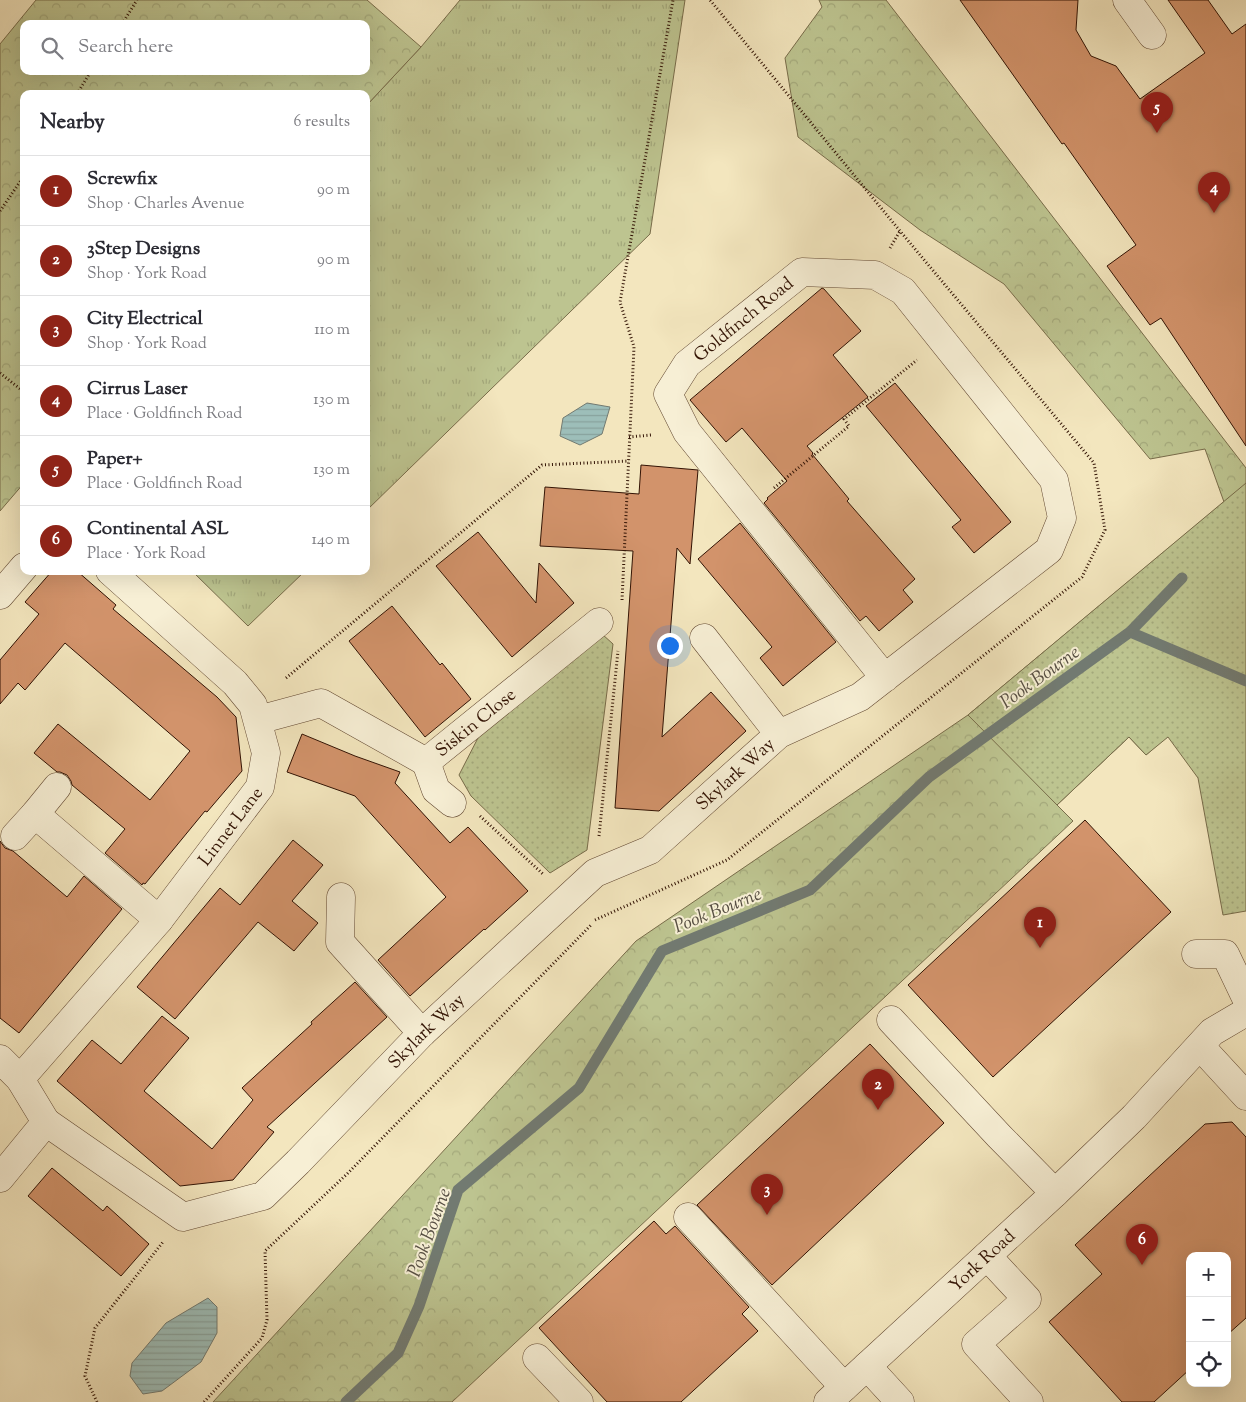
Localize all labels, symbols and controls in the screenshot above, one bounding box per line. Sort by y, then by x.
search box [20,20,370,75]
icon: search [38,34,66,62]
text: Search here [78,34,173,61]
pin: 5 [1141,92,1173,133]
text: Nearby [40,108,105,138]
text: 6 results [294,111,350,134]
text: Screwfix [87,166,158,193]
pin: 4 [1198,172,1230,213]
text: 1 [53,179,59,202]
text: 90 m [317,179,350,202]
text: Shop · Charles Avenue [87,193,244,216]
text: 3Step Designs [87,236,200,263]
text: 2 [52,249,60,272]
text: 90 m [317,249,350,272]
text: Shop · York Road [87,263,207,286]
street label: Goldfinch Road [688,272,800,369]
text: City Electrical [87,306,203,333]
text: 3 [53,319,59,342]
text: 110 m [314,319,350,342]
text: Shop · York Road [87,333,207,356]
text: Cirrus Laser [87,376,188,403]
text: 4 [52,389,60,412]
text: 130 m [313,389,350,412]
text: Place · Goldfinch Road [87,403,242,426]
text: Paper+ [87,446,143,473]
text: 5 [53,459,59,482]
text: 130 m [313,459,350,482]
text: Place · Goldfinch Road [87,473,242,496]
text: Continental ASL [87,516,229,543]
text: 6 [52,529,60,552]
text: 140 m [312,529,350,552]
text: Place · York Road [87,543,206,566]
your location [657,633,683,659]
water label: Pook Bourne [995,640,1086,716]
street label: Siskin Close [431,683,522,764]
street label: Skylark Way [691,733,782,818]
street label: Linnet Lane [193,782,270,872]
water label: Pook Bourne [670,881,766,941]
pin: 1 [1024,907,1056,948]
street label: Skylark Way [383,988,472,1076]
pin: 2 [862,1069,894,1110]
pin: 3 [751,1174,783,1215]
water label: Pook Bourne [402,1184,459,1281]
pin: 6 [1126,1224,1158,1265]
street label: York Road [944,1225,1022,1299]
map controls [1186,1252,1231,1387]
button: + [1186,1252,1231,1297]
button: − [1186,1297,1231,1342]
button: locate [1186,1342,1231,1387]

